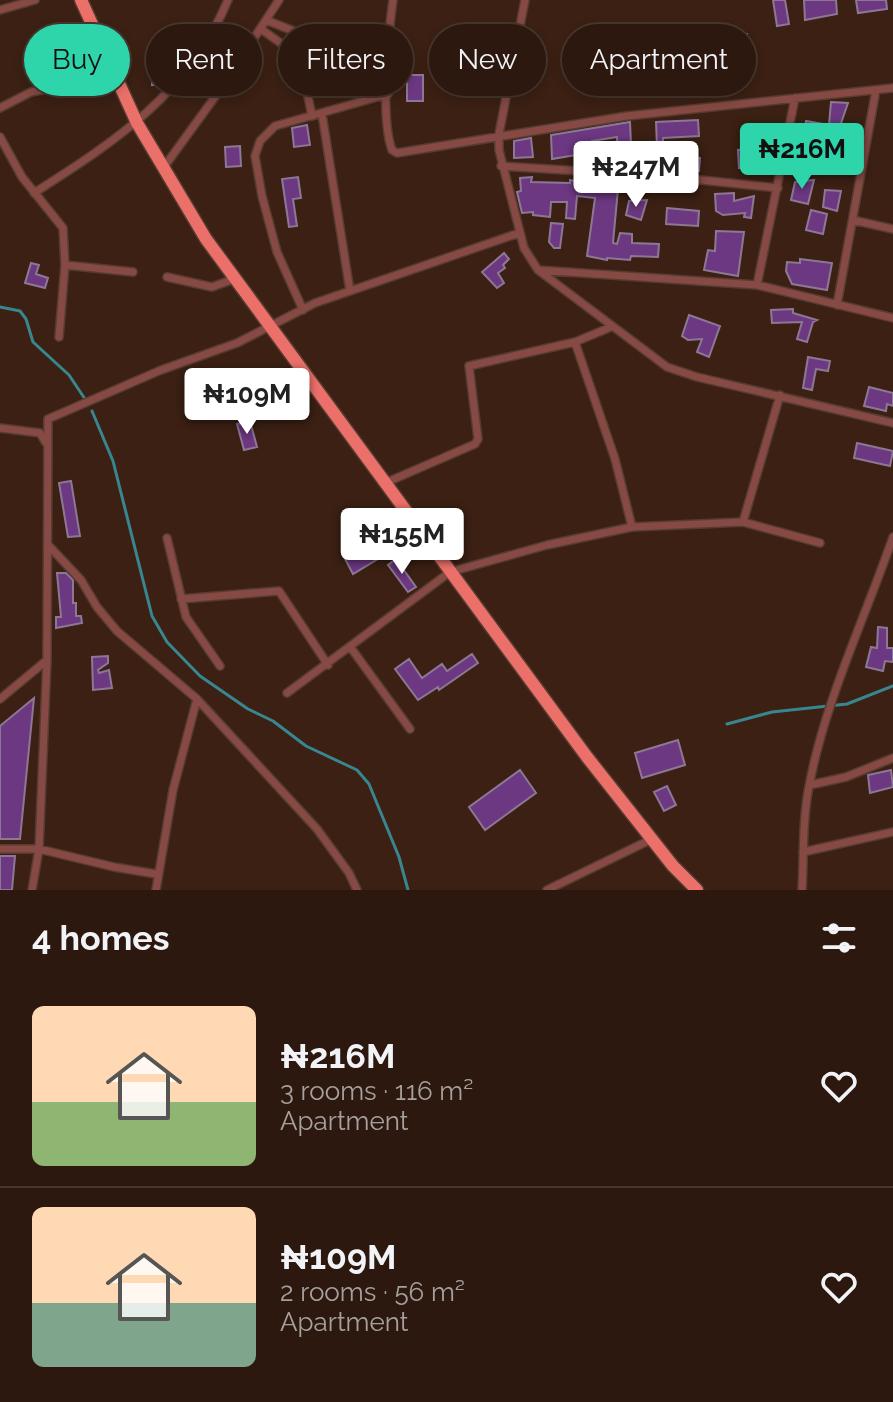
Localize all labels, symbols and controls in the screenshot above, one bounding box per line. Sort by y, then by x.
chip: Buy [24,24,130,96]
chip: Rent [146,24,262,96]
chip: Filters [278,24,413,96]
chip: New [429,24,546,96]
chip: Apartment [562,24,756,96]
pin: ₦216M [746,123,858,191]
text: ₦216M [758,134,846,164]
pin: ₦247M [580,141,692,209]
text: ₦247M [592,152,680,182]
pin: ₦109M [191,368,303,436]
text: ₦109M [203,379,292,409]
pin: ₦155M [346,508,458,576]
text: ₦155M [359,519,445,549]
icon: filters [817,916,861,960]
text: 4 homes [32,918,170,958]
text: ₦216M [280,1036,395,1076]
icon: home [96,1038,192,1134]
icon: heart [817,1064,861,1108]
text: 3 rooms · 116 m² [280,1076,473,1106]
text: Apartment [280,1106,409,1136]
text: ₦109M [280,1237,396,1277]
icon: home [96,1239,192,1335]
icon: heart [817,1265,861,1309]
text: 2 rooms · 56 m² [280,1277,465,1307]
text: Apartment [280,1307,409,1337]

